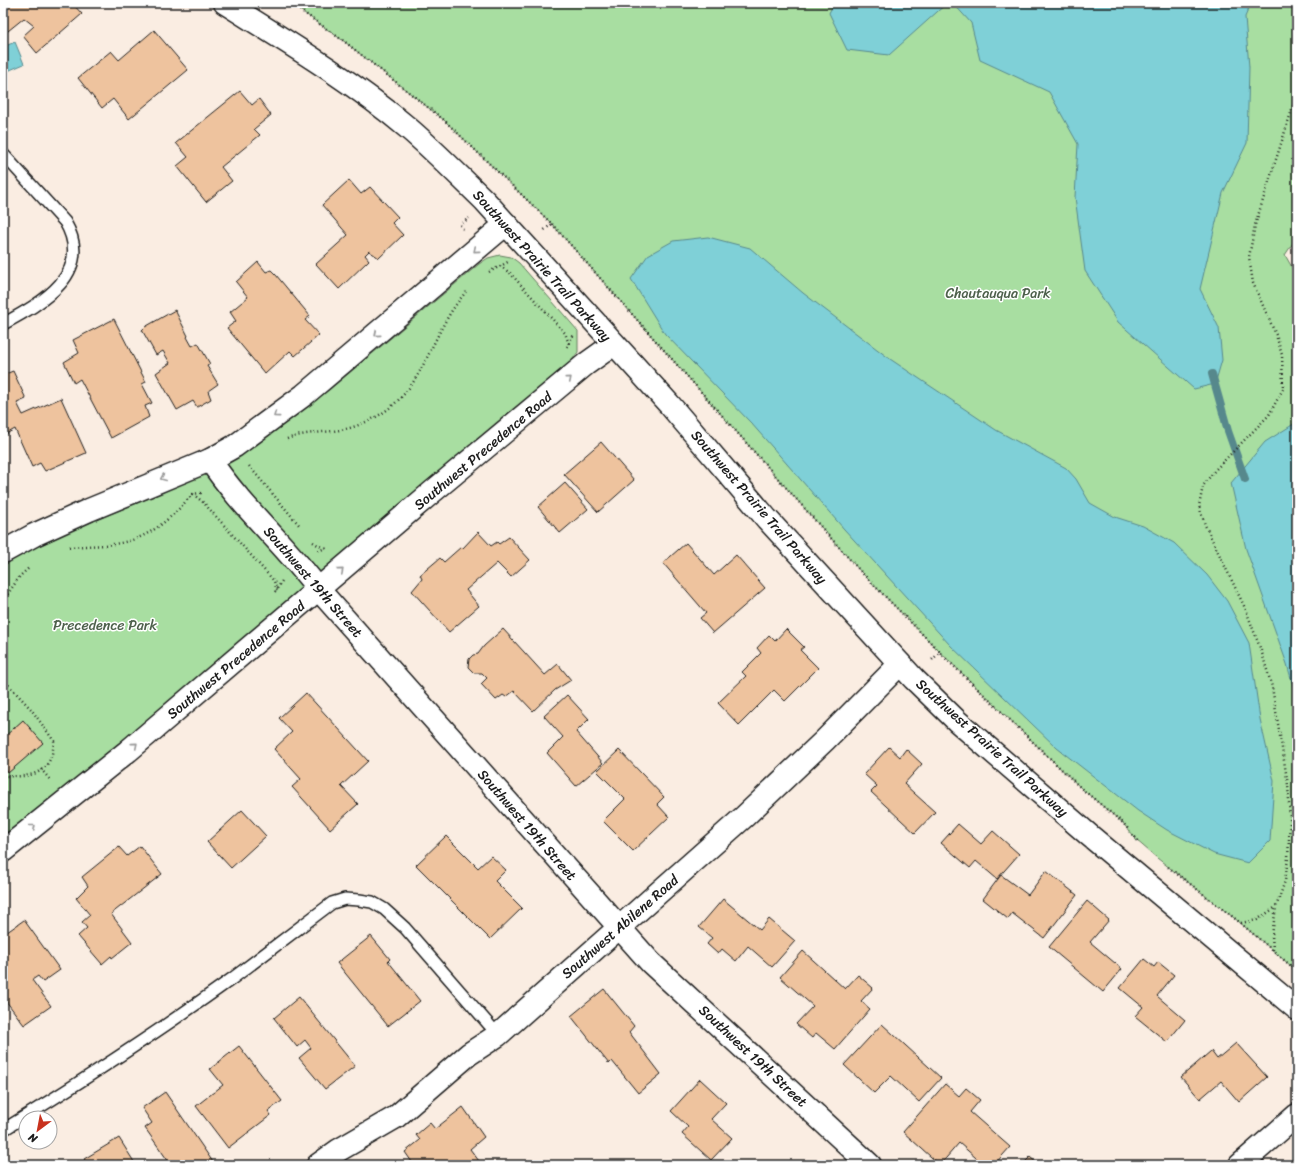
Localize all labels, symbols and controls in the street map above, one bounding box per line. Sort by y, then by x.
street label: Southwest Prairie Trail Parkway [466,184,618,349]
one-way arrow [474,246,481,253]
park label: Chautauqua Park [946,281,1051,306]
one-way arrow [374,329,382,336]
one-way arrow [564,376,571,383]
street label: Southwest Precedence Road [408,384,559,517]
one-way arrow [273,411,280,418]
street label: Southwest Prairie Trail Parkway [685,424,834,591]
one-way arrow [160,474,167,482]
street label: Southwest 19th Street [257,520,369,644]
one-way arrow [336,568,344,576]
street label: Southwest Precedence Road [161,593,312,726]
park label: Precedence Park [53,613,157,638]
street label: Southwest Prairie Trail Parkway [910,672,1075,824]
one-way arrow [130,742,137,749]
street label: Southwest 19th Street [471,763,583,887]
one-way arrow [29,824,36,831]
street label: Southwest Abilene Road [556,868,686,985]
street label: Southwest 19th Street [693,998,813,1114]
north arrow [18,1110,58,1150]
text: N [24,1128,42,1149]

